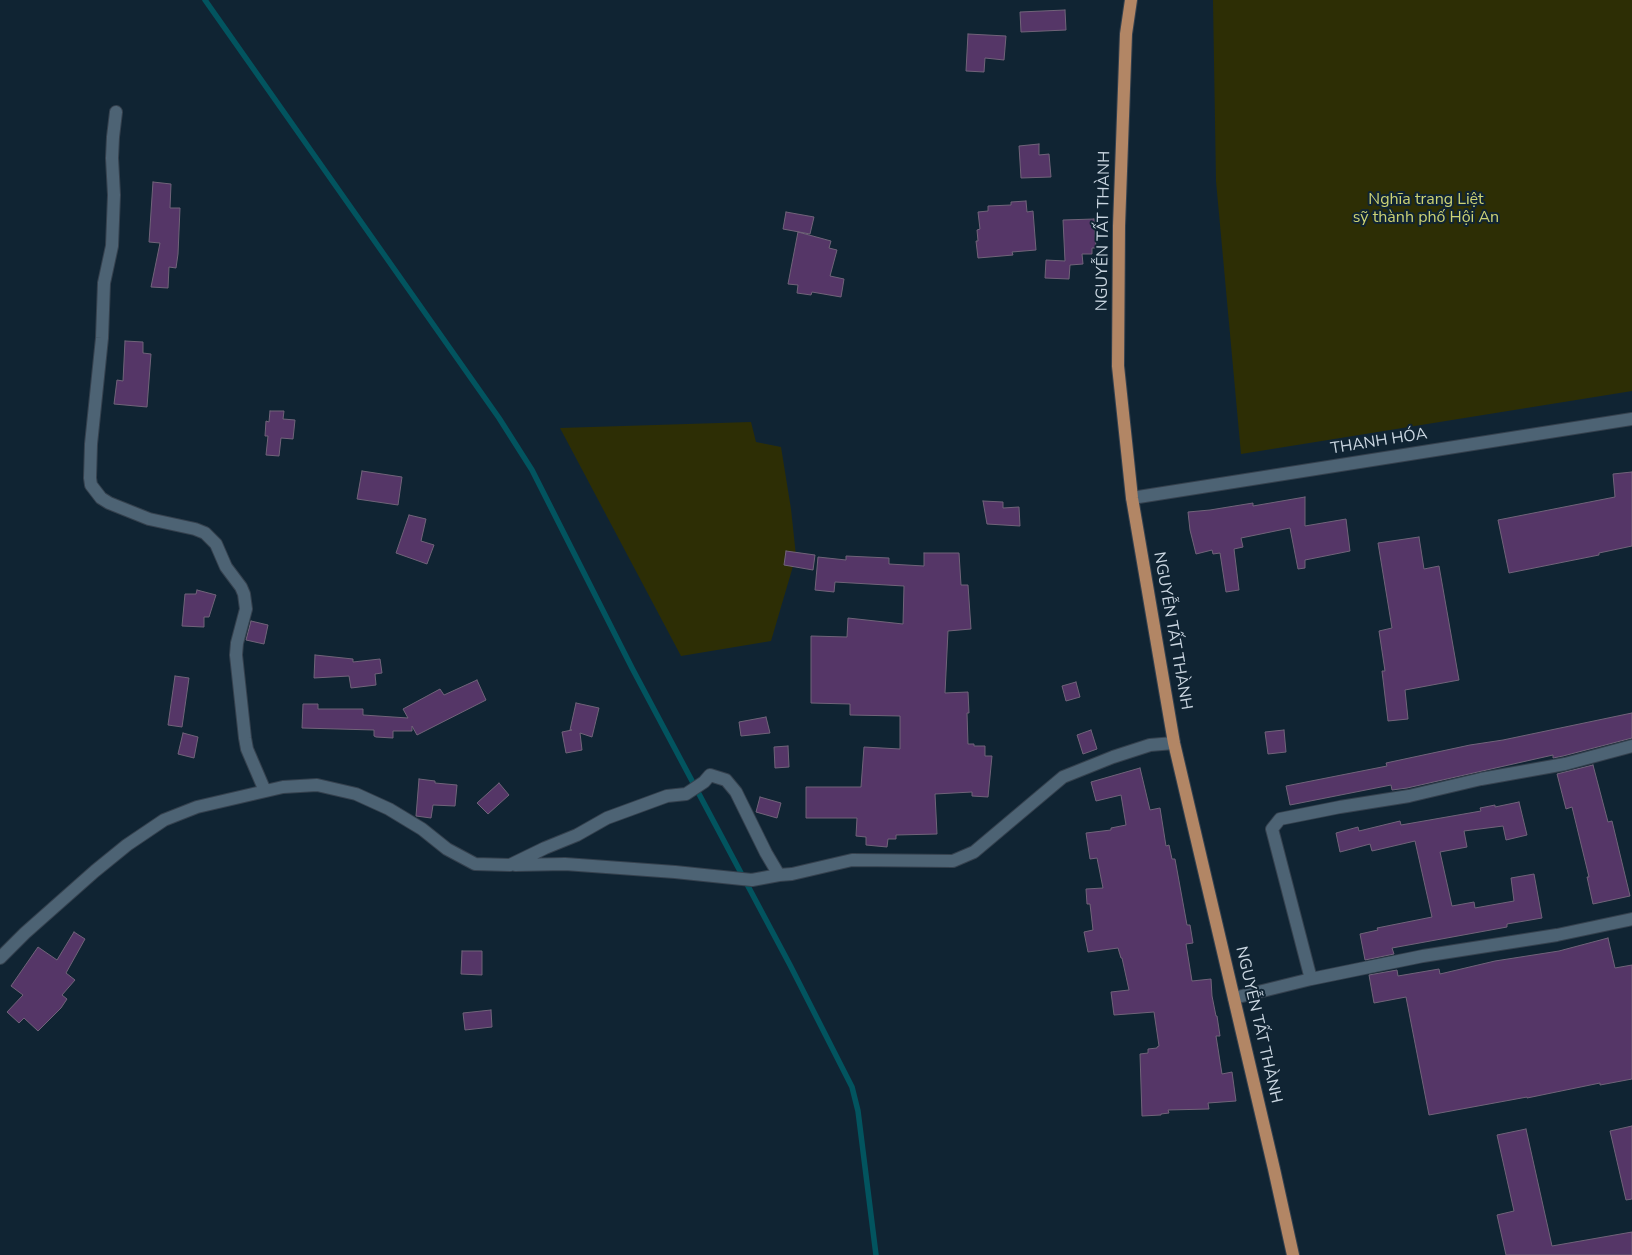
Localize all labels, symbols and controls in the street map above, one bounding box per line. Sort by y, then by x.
street label: NGUYỄN TẤT THÀNH [1093,151,1115,311]
park label: Nghĩa trang Liệt sỹ thành phố Hội An [1353,190,1499,228]
street label: THANH HÓA [1329,425,1429,459]
street label: NGUYỄN TẤT THÀNH [1149,550,1195,712]
street label: NGUYỄN TẤT THÀNH [1231,945,1285,1105]

